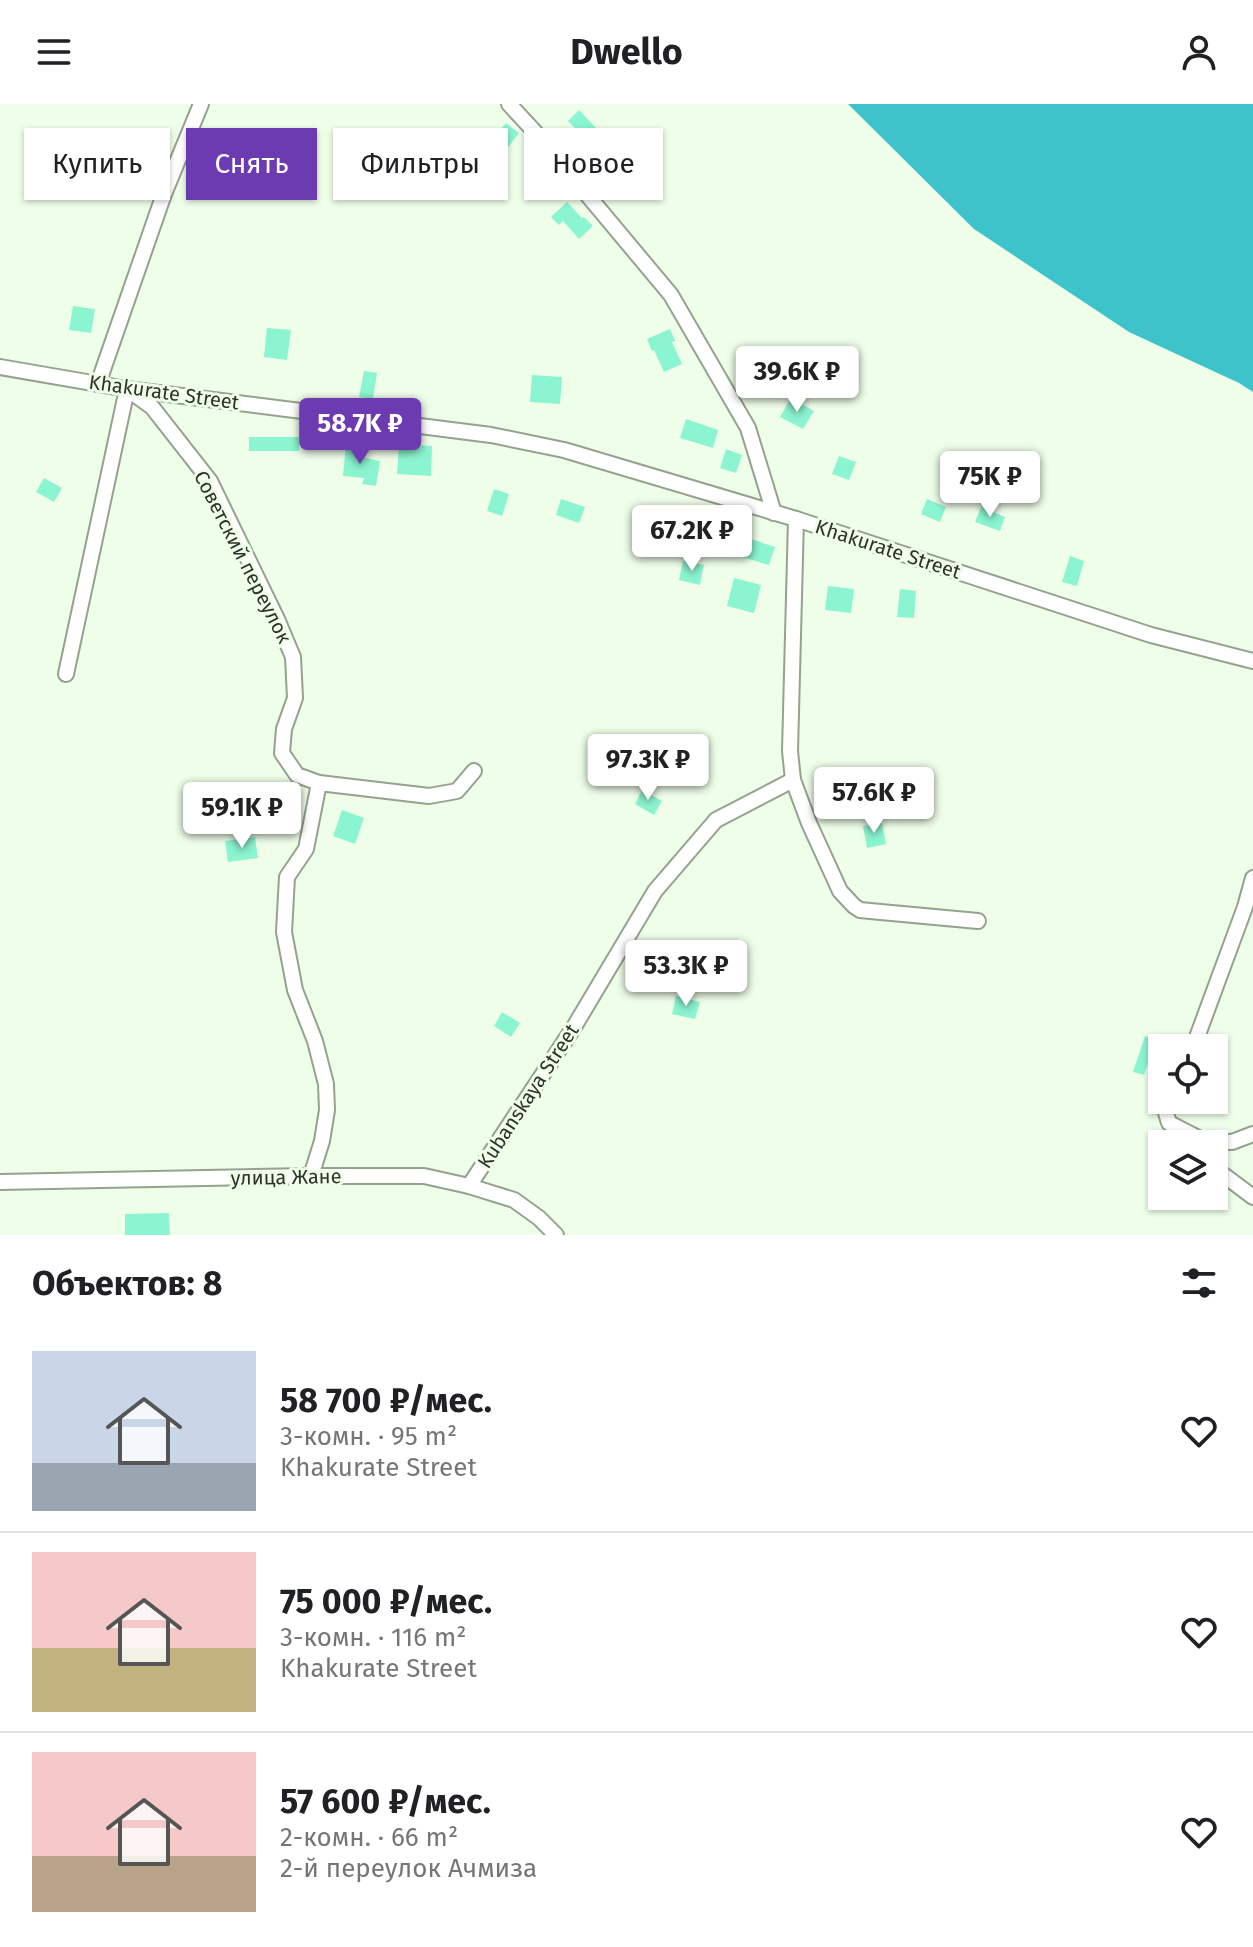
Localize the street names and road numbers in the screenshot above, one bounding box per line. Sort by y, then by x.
street label: Khakurate Street [87,370,241,415]
street label: Советский переулок [189,467,297,648]
street label: Khakurate Street [812,514,964,584]
street label: Kubanskaya Street [472,1019,584,1173]
street label: улица Жане [230,1164,342,1190]

